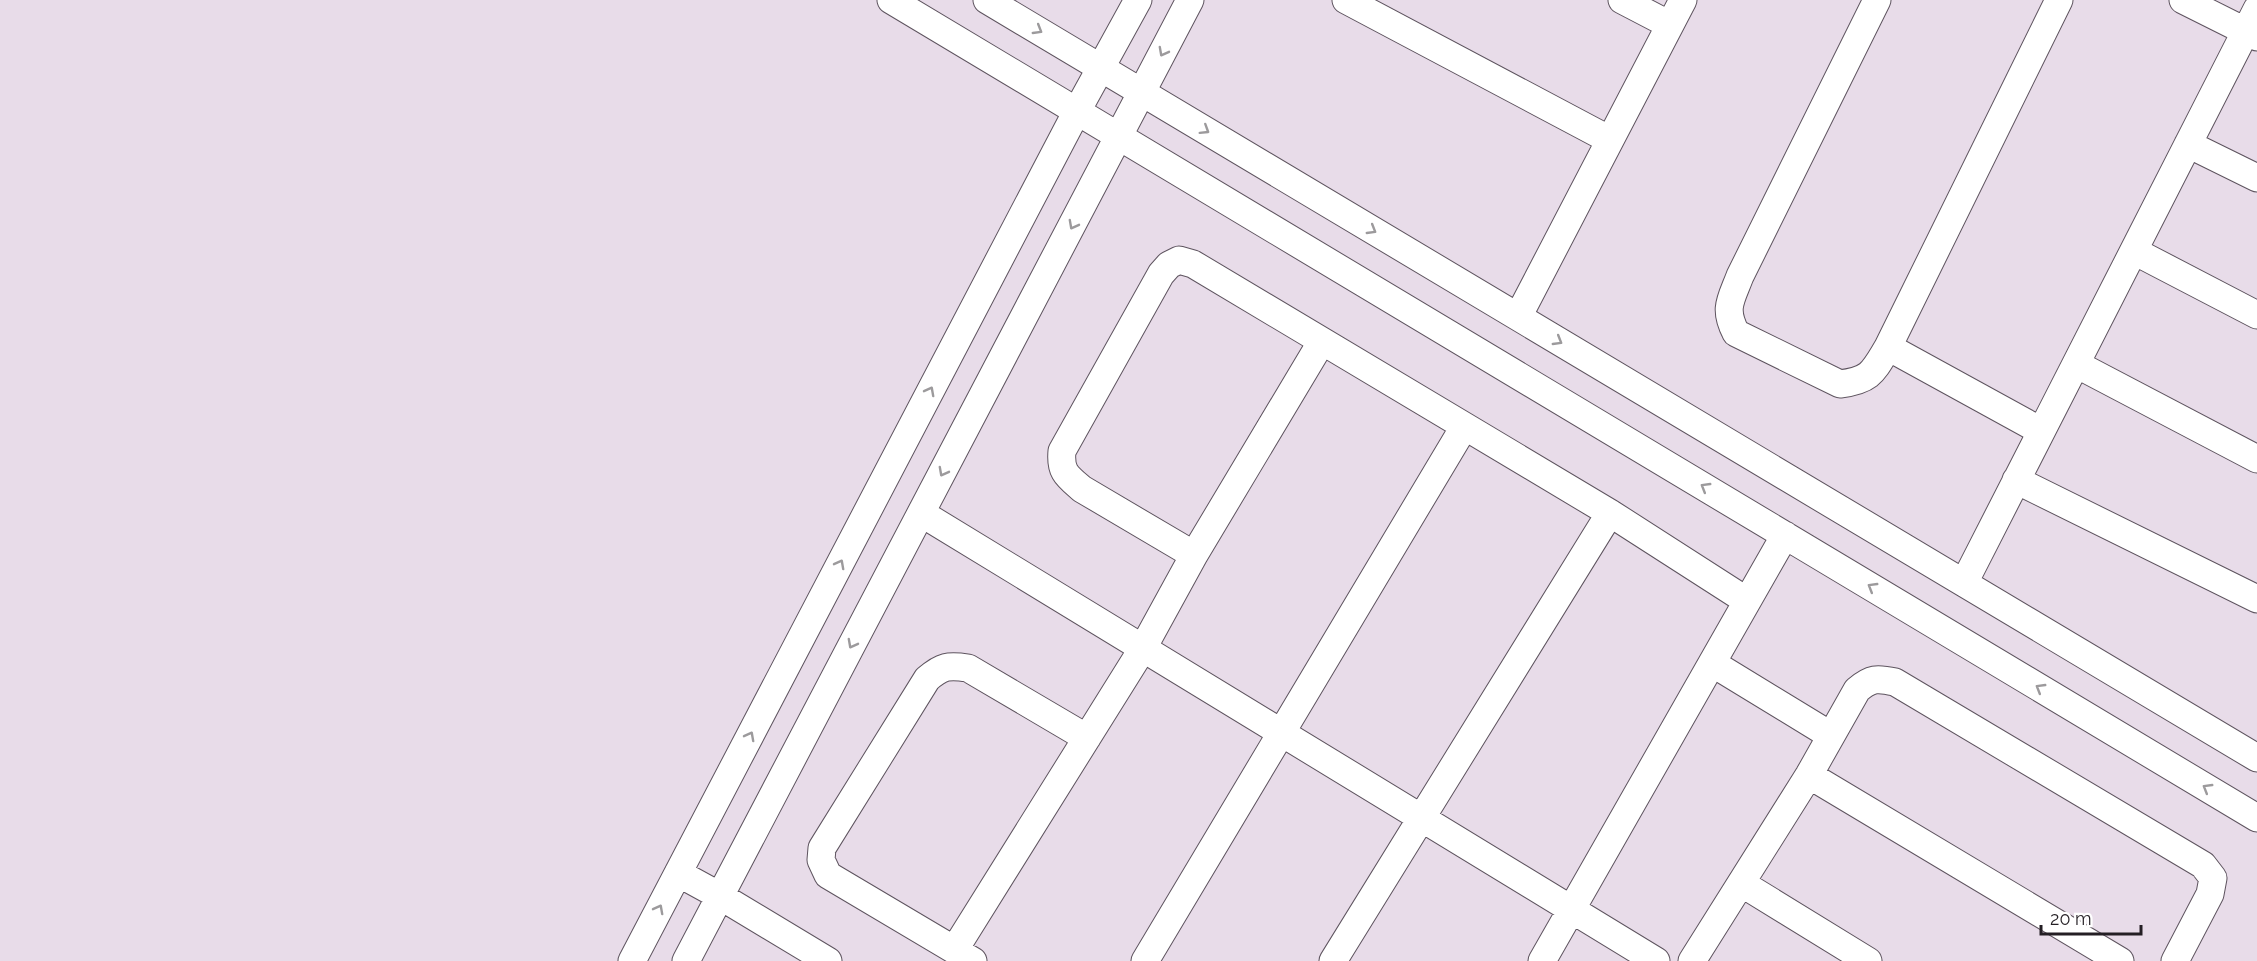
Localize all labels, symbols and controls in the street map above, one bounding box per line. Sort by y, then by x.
one-way arrow [1032,22,1042,34]
one-way arrow [1159,45,1170,56]
one-way arrow [1199,122,1209,134]
one-way arrow [1069,218,1080,229]
one-way arrow [1366,223,1376,235]
one-way arrow [1552,334,1562,345]
one-way arrow [923,387,934,397]
one-way arrow [939,465,950,476]
one-way arrow [1701,483,1711,495]
one-way arrow [833,559,844,570]
one-way arrow [1868,583,1878,595]
one-way arrow [848,638,859,649]
one-way arrow [2036,683,2046,695]
one-way arrow [742,732,754,743]
one-way arrow [2203,784,2213,795]
scale bar [2041,898,2142,936]
one-way arrow [652,905,663,916]
text: 20 m [2050,908,2092,929]

